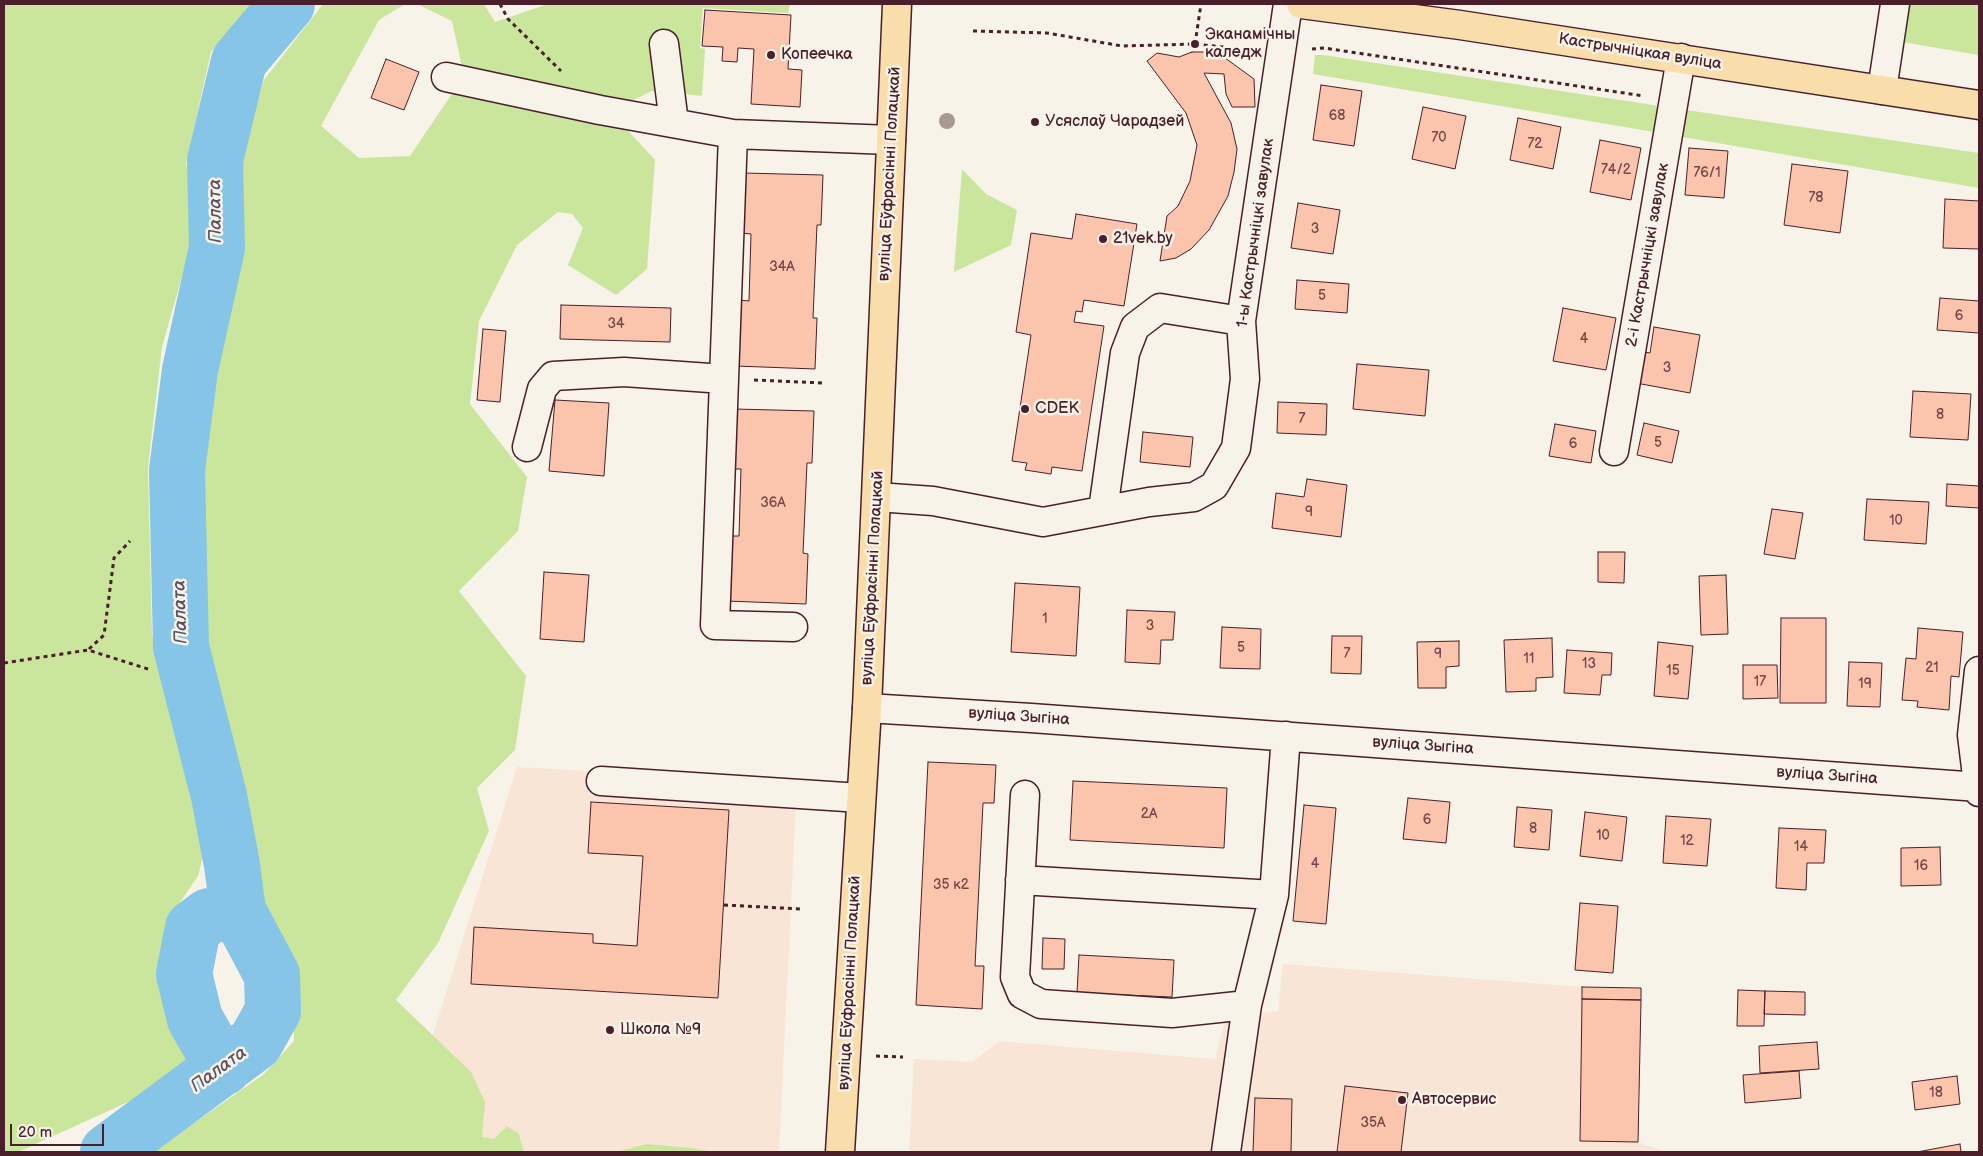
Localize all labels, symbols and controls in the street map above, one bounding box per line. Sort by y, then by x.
place label: Эканамічны каледж [1205,25,1295,63]
street label: Кастрычніцкая вуліца [1557,30,1723,74]
marker: Эканамічны каледж [1189,38,1201,50]
place label: Копеечка [781,45,853,65]
marker: Копеечка [765,49,777,61]
street label: вуліца Еўфрасінні Полацкай [875,66,905,282]
house number: 68 [1329,108,1345,124]
place label: Усяслаў Чарадзей [1045,112,1184,132]
marker: Усяслаў Чарадзей [1029,116,1041,128]
house number: 70 [1431,130,1447,146]
house number: 72 [1527,136,1543,152]
street label: 1-ы Кастрычніцкі завулак [1233,137,1279,329]
street label: 2-і Кастрычніцкі завулак [1622,161,1674,349]
house number: 74/2 [1601,162,1631,178]
house number: 76/1 [1693,165,1721,181]
water label: Палата [205,179,227,243]
house number: 78 [1808,190,1824,206]
house number: 3 [1311,221,1319,237]
place label: 21vek.by [1113,229,1173,249]
marker: 21vek.by [1097,233,1109,245]
house number: 34А [769,259,795,275]
house number: 5 [1318,288,1326,304]
house number: 6 [1955,308,1963,324]
house number: 34 [607,316,625,332]
house number: 4 [1580,331,1588,347]
house number: 3 [1663,360,1671,376]
place label: CDEK [1035,399,1079,419]
marker: CDEK [1019,403,1031,415]
house number: 8 [1936,407,1944,423]
house number: 7 [1299,411,1305,427]
house number: 5 [1654,435,1662,451]
house number: 6 [1569,436,1577,452]
street label: вуліца Еўфрасінні Полацкай [858,470,888,686]
house number: 36А [760,495,786,511]
house number: 9 [1305,504,1313,520]
house number: 10 [1889,513,1903,529]
water label: Палата [169,580,193,644]
house number: 1 [1042,611,1048,627]
house number: 3 [1146,618,1154,634]
house number: 5 [1237,640,1245,656]
house number: 7 [1344,646,1350,662]
house number: 9 [1434,646,1442,662]
house number: 11 [1524,651,1534,667]
house number: 13 [1582,656,1596,672]
house number: 21 [1925,660,1939,676]
house number: 15 [1666,663,1680,679]
house number: 17 [1754,674,1766,690]
house number: 19 [1858,676,1872,692]
street label: вуліца Зыгіна [968,704,1070,730]
street label: вуліца Зыгіна [1372,733,1474,759]
street label: вуліца Зыгіна [1776,763,1878,789]
house number: 2А [1141,806,1157,822]
house number: 6 [1423,812,1431,828]
house number: 8 [1529,821,1537,837]
house number: 10 [1596,828,1610,844]
house number: 12 [1680,833,1694,849]
house number: 14 [1794,839,1808,855]
house number: 4 [1311,856,1319,872]
house number: 16 [1914,858,1928,874]
street label: вуліца Еўфрасінні Полацкай [835,875,865,1091]
house number: 35 к2 [933,877,969,893]
place label: Школа №9 [620,1020,701,1040]
marker: Школа №9 [604,1024,616,1036]
water label: Палата [187,1042,251,1098]
house number: 18 [1929,1085,1943,1101]
place label: Автосервис [1412,1090,1496,1110]
marker: Автосервис [1396,1094,1408,1106]
scale bar [12,1114,106,1146]
house number: 35А [1360,1115,1386,1131]
text: 20 m [18,1123,52,1142]

